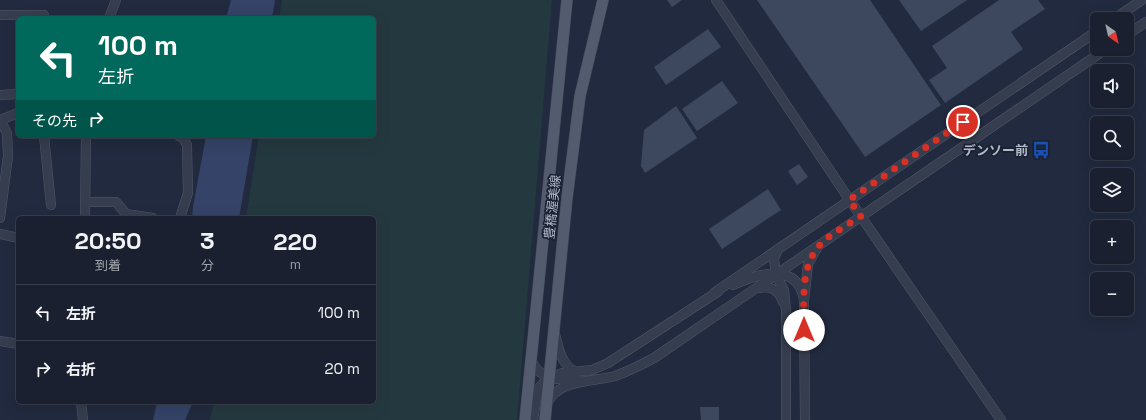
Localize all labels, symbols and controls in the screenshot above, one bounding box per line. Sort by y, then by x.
north arrow [1090,12,1134,56]
map controls [1090,12,1134,316]
text: 100 m [98,27,178,63]
icon: left [32,32,84,84]
button: sound [1090,64,1134,108]
text: 左折 [98,65,134,88]
pin [946,105,980,139]
icon: right [85,108,107,130]
text: その先 [32,111,77,130]
icon: arrive [952,111,974,133]
button: search [1090,116,1134,160]
bus stop icon: デンソー前 [1031,140,1051,160]
place label: デンソー前 [963,142,1028,159]
button: layers [1090,168,1134,212]
street label: 豊橋渥美線 [541,174,564,240]
button: + [1090,220,1134,264]
text: 20:50 [75,225,142,256]
text: 3 [200,225,215,256]
text: 220 [273,226,317,257]
text: m [290,256,301,273]
text: 到着 [95,257,121,274]
text: 分 [201,257,214,274]
button: − [1090,272,1134,316]
icon: left [32,302,54,324]
text: 100 m [318,303,360,322]
text: 左折 [66,304,96,323]
position arrow [783,309,825,351]
icon: right [32,358,54,380]
text: 20 m [325,359,360,378]
text: 右折 [66,360,96,379]

